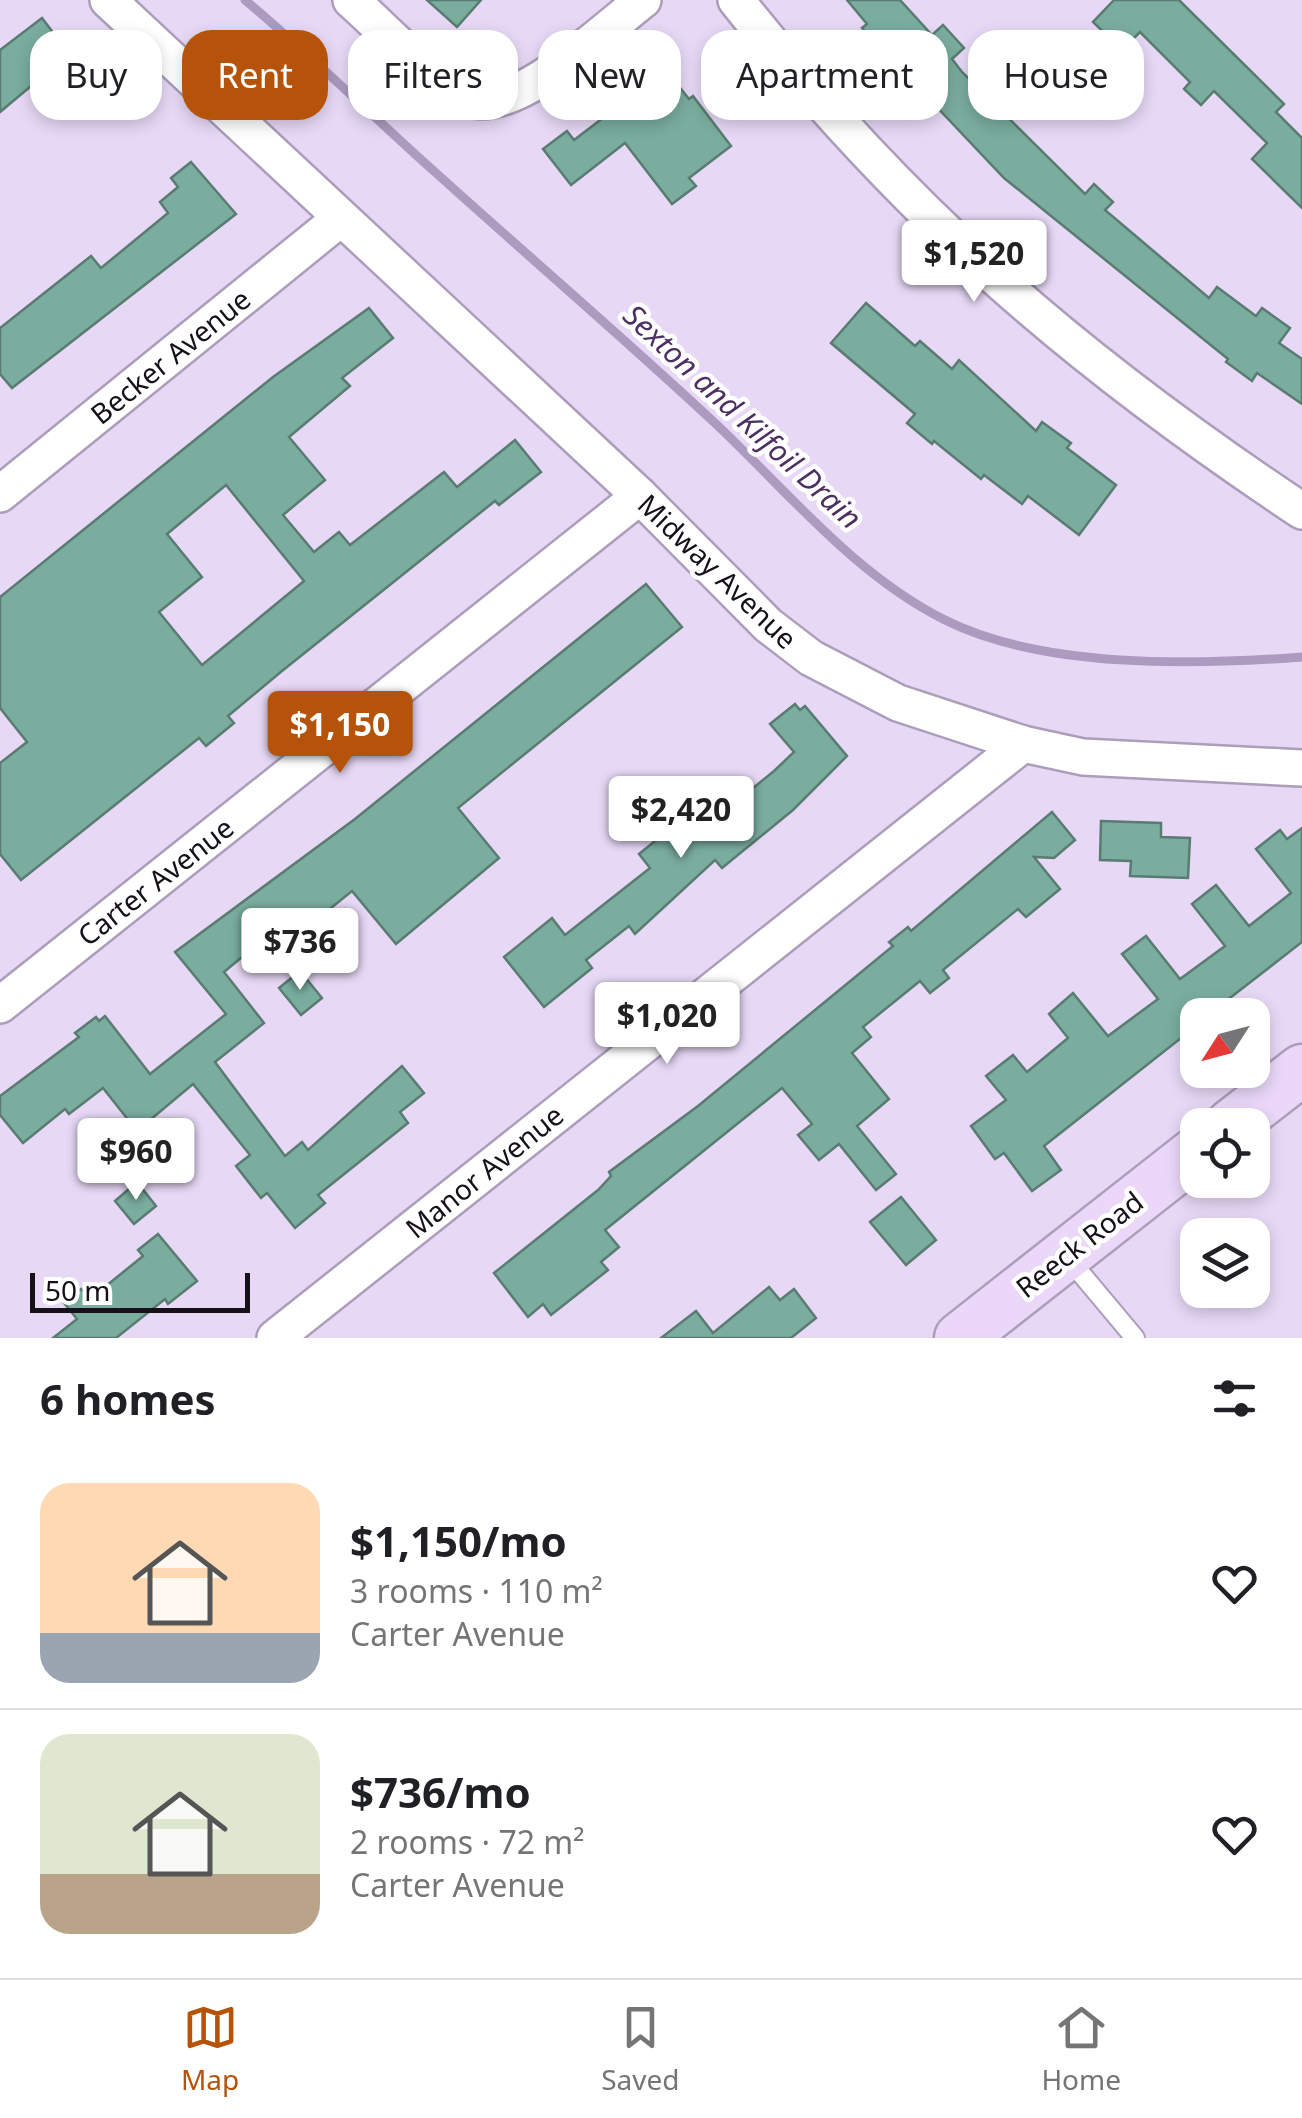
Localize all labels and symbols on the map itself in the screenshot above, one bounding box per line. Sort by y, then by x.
pin: $1,520 [893,220,1055,305]
street label: Becker Avenue [82,280,258,432]
water label: Sexton and Kilfoil Drain [615,295,871,537]
street label: Midway Avenue [630,485,806,657]
pin: $1,150 [259,691,421,776]
pin: $2,420 [600,776,762,861]
street label: Carter Avenue [69,808,241,954]
pin: $736 [241,908,359,993]
pin: $1,020 [586,982,748,1067]
north arrow [1180,998,1270,1088]
street label: Manor Avenue [397,1096,571,1246]
pin: $960 [77,1118,195,1203]
street label: Reeck Road [1007,1182,1151,1306]
scale bar [30,1268,250,1312]

